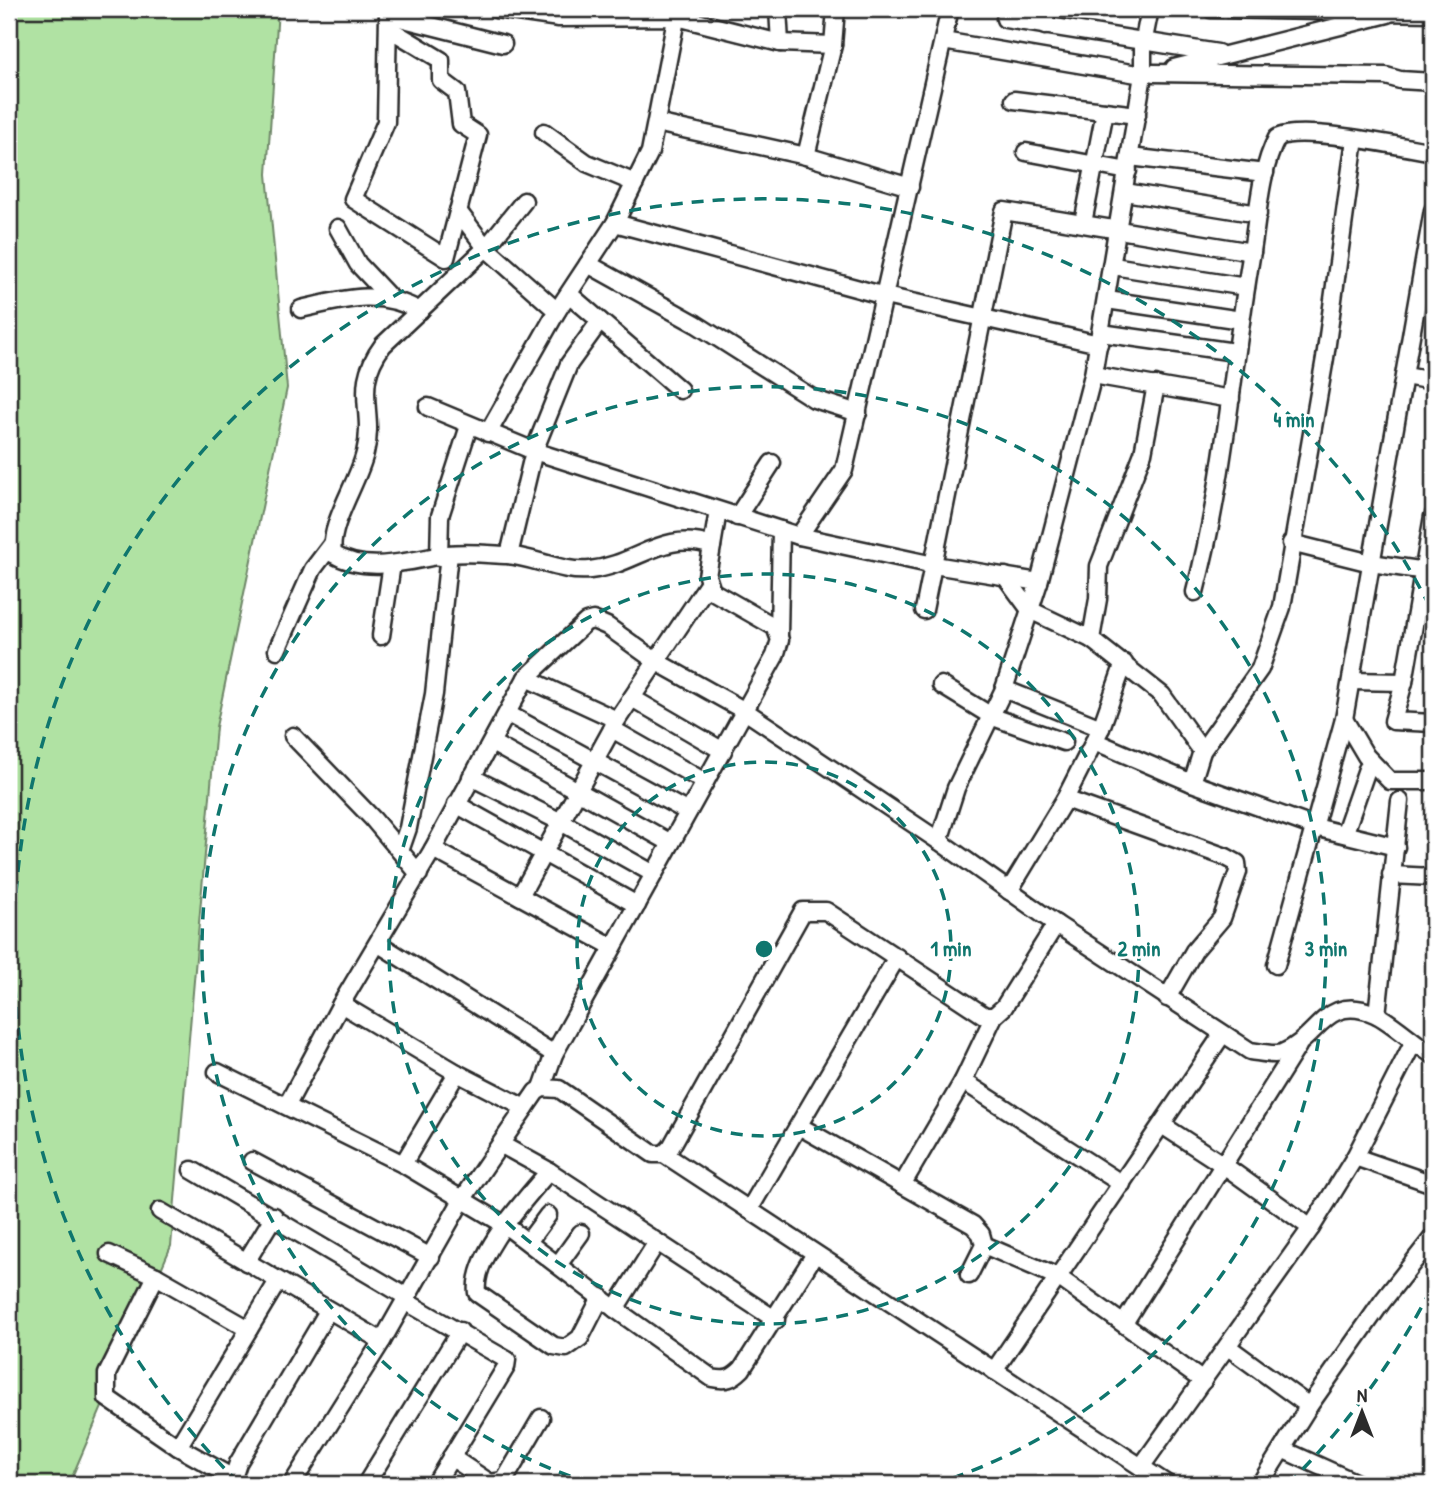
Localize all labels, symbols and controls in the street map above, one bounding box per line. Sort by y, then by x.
text: 4 min [1273,405,1315,434]
text: 1 min [931,934,971,963]
text: 2 min [1117,934,1161,963]
text: 3 min [1305,934,1347,963]
centre of rings [752,937,776,961]
north arrow [1326,1378,1396,1448]
text: N [1357,1382,1367,1408]

